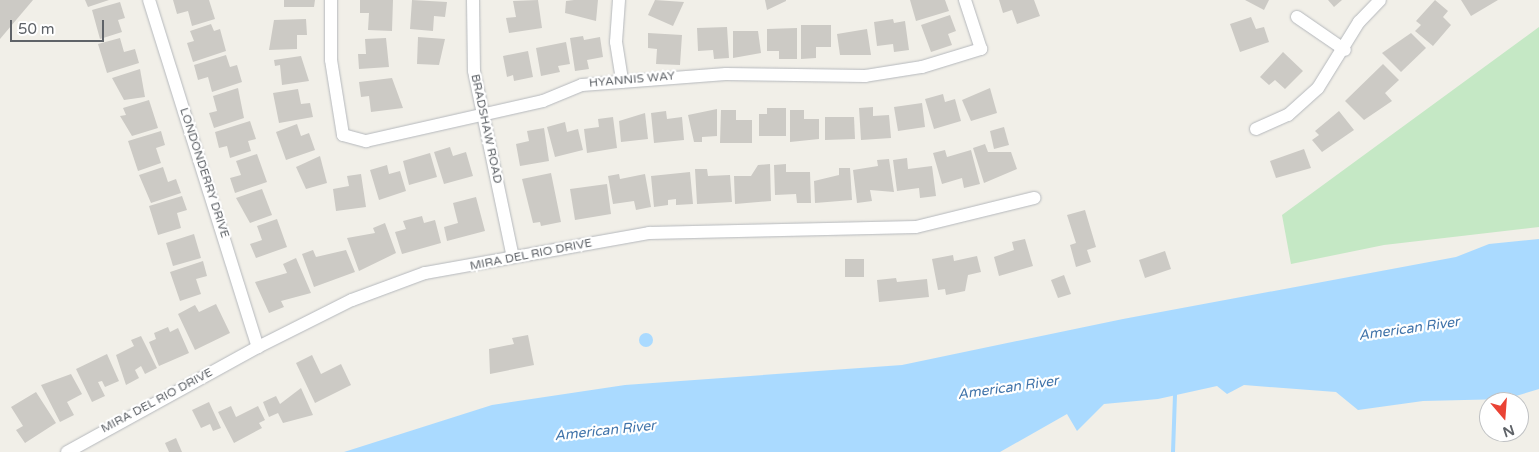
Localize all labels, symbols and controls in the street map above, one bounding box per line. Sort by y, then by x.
scale bar [12,10,106,42]
text: 50 m [18,20,55,38]
street label: HYANNIS WAY [588,69,676,91]
street label: BRADSHAW ROAD [467,73,505,185]
street label: LONDONDERRY DRIVE [176,106,232,240]
street label: MIRA DEL RIO DRIVE [469,236,593,274]
water label: American River [1358,314,1460,344]
street label: MIRA DEL RIO DRIVE [99,366,215,436]
water label: American River [957,373,1059,403]
north arrow [1479,392,1529,442]
water label: American River [554,417,656,445]
text: N [1501,421,1516,441]

